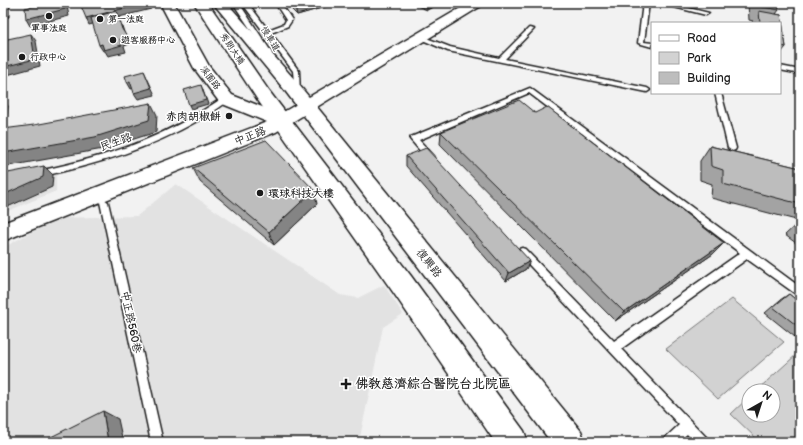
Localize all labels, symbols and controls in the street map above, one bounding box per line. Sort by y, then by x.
marker: 軍事法庭 [44,11,54,21]
marker: 第一法庭 [95,14,105,24]
place label: 第一法庭 [108,14,144,25]
legend [651,22,781,94]
place label: 軍事法庭 [31,23,67,34]
street label: 慢車道 [258,25,282,53]
street label: 秀朗大橋 [217,31,247,67]
text: Road [687,31,716,46]
marker: 遊客服務中心 [108,35,118,45]
place label: 遊客服務中心 [121,35,175,46]
text: Park [687,51,711,66]
marker: 行政中心 [17,52,27,62]
place label: 行政中心 [30,52,66,63]
street label: 溪園路 [197,64,223,92]
text: Building [687,71,731,86]
place label: 赤肉胡椒餅 [166,110,221,123]
marker: 赤肉胡椒餅 [224,111,234,121]
street label: 中正路 [232,124,268,148]
street label: 民生路 [98,130,134,154]
place label: 環球科技大樓 [268,187,334,200]
marker: 環球科技大樓 [255,188,265,198]
street label: 復興路 [414,246,444,280]
street label: 中正路560巷 [118,290,144,354]
place label: 佛教慈濟綜合醫院台北院區 [355,376,511,392]
marker: 佛教慈濟綜合醫院台北院區 [340,378,352,390]
north arrow [741,383,781,423]
text: N [760,388,774,403]

